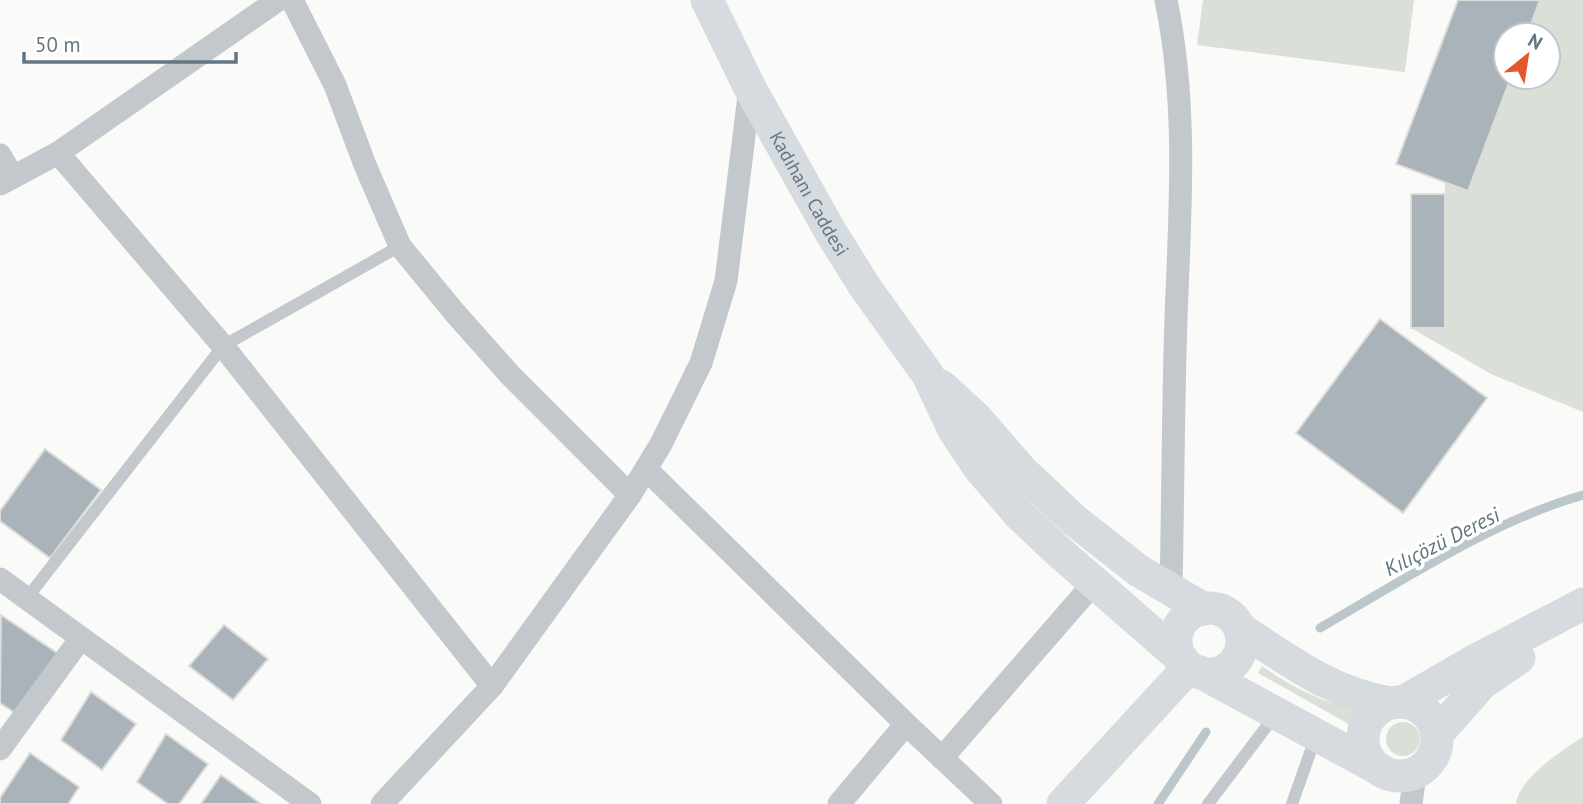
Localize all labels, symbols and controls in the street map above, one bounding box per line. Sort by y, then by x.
scale bar [24,21,236,65]
north arrow [1492,21,1562,91]
text: N [1524,28,1547,55]
text: 50 m [35,31,81,58]
street label: Kadıhanı Caddesi [765,127,854,260]
water label: Kılıçözü Deresi [1380,501,1504,582]

